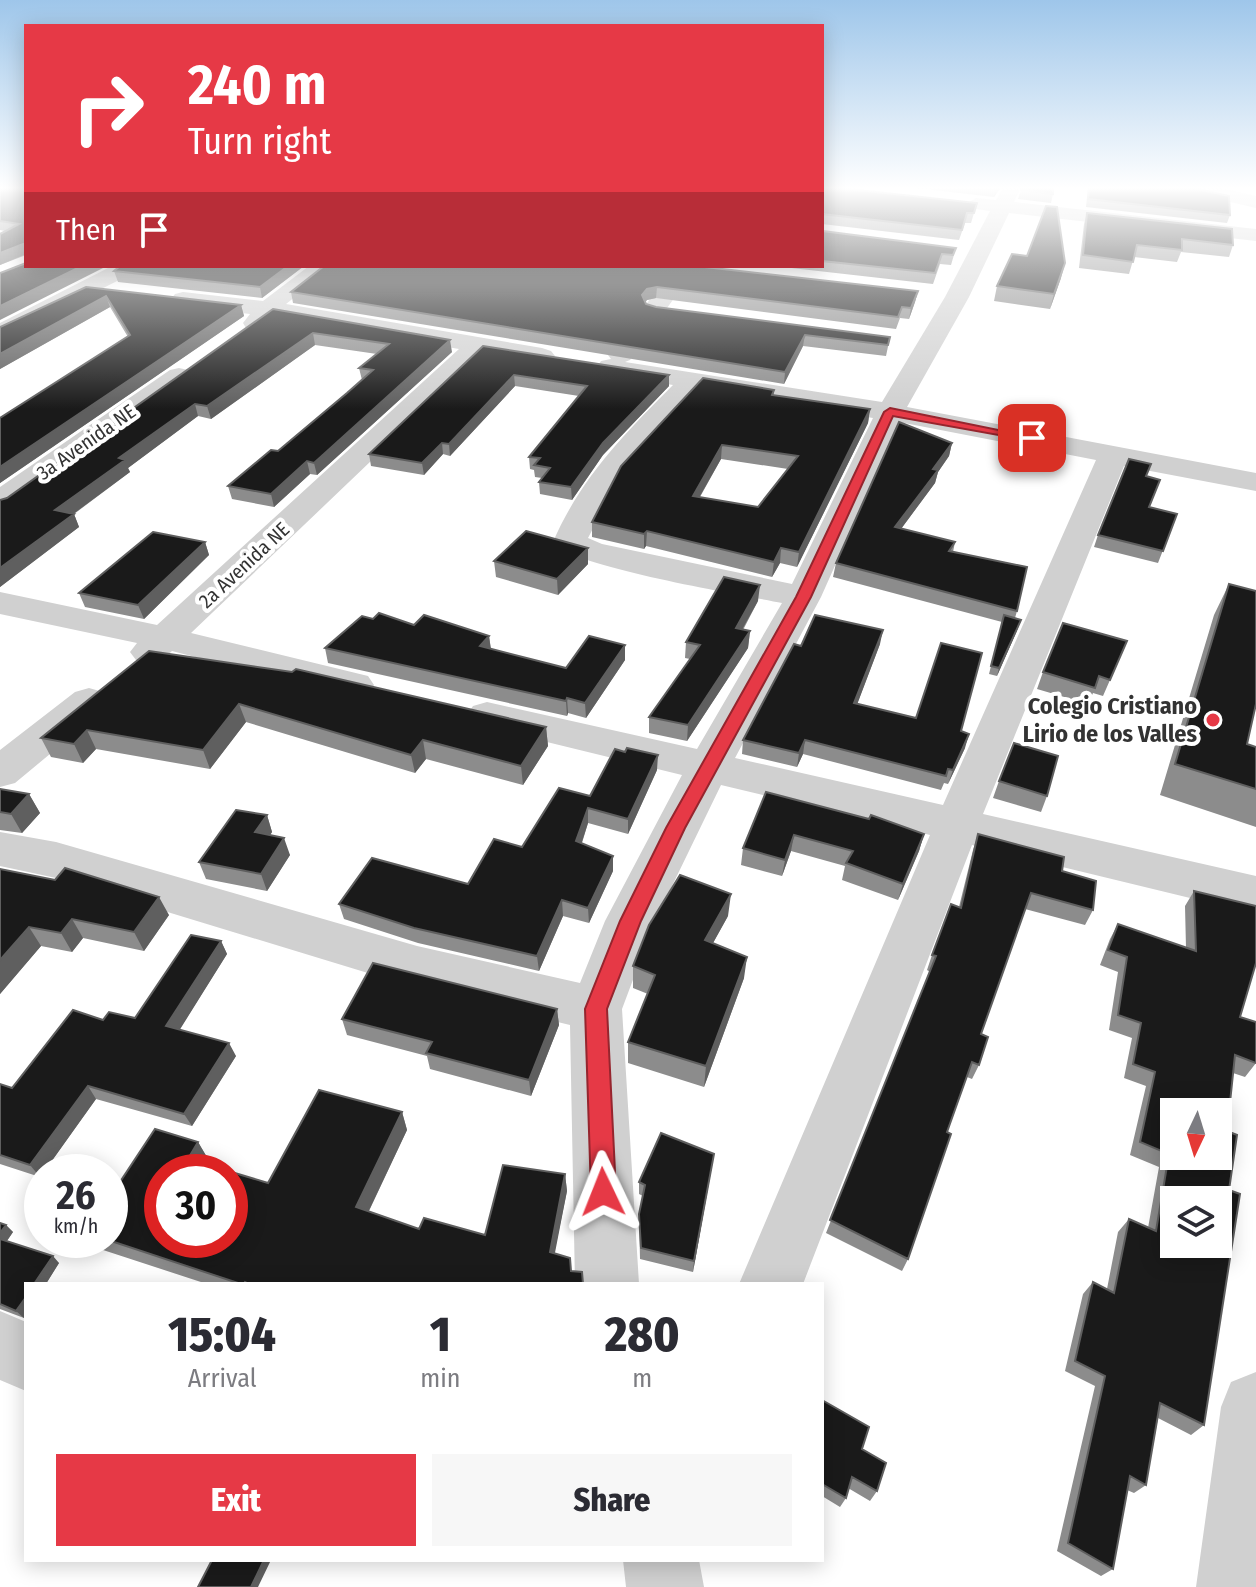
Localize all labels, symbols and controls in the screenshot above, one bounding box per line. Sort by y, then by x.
text: 240 m [188,52,327,119]
icon: right [56,56,160,160]
text: Turn right [188,120,331,164]
icon: arrive [132,208,176,252]
text: Then [56,212,116,248]
street label: 3a Avenida NE [32,399,140,485]
pin [998,404,1066,472]
icon: arrive [1010,416,1054,460]
street label: 2a Avenida NE [194,517,294,613]
place label: Colegio Cristiano Lirio de los Valles [1023,692,1197,748]
marker: Colegio Cristiano Lirio de los Valles [1204,711,1222,729]
north arrow [1160,1098,1232,1170]
map controls [1160,1098,1232,1258]
position arrow [561,1150,645,1234]
speed limit sign: 30 [144,1154,248,1258]
text: 26 [56,1172,96,1220]
button: layers [1160,1186,1232,1258]
text: km/h [54,1214,98,1238]
text: 15:04 [168,1306,276,1364]
text: 1 [430,1306,451,1364]
text: 280 [605,1306,680,1364]
text: Arrival [188,1363,257,1394]
text: min [420,1363,460,1394]
text: m [632,1363,652,1394]
button: Exit [56,1454,416,1546]
button: Share [432,1454,792,1546]

